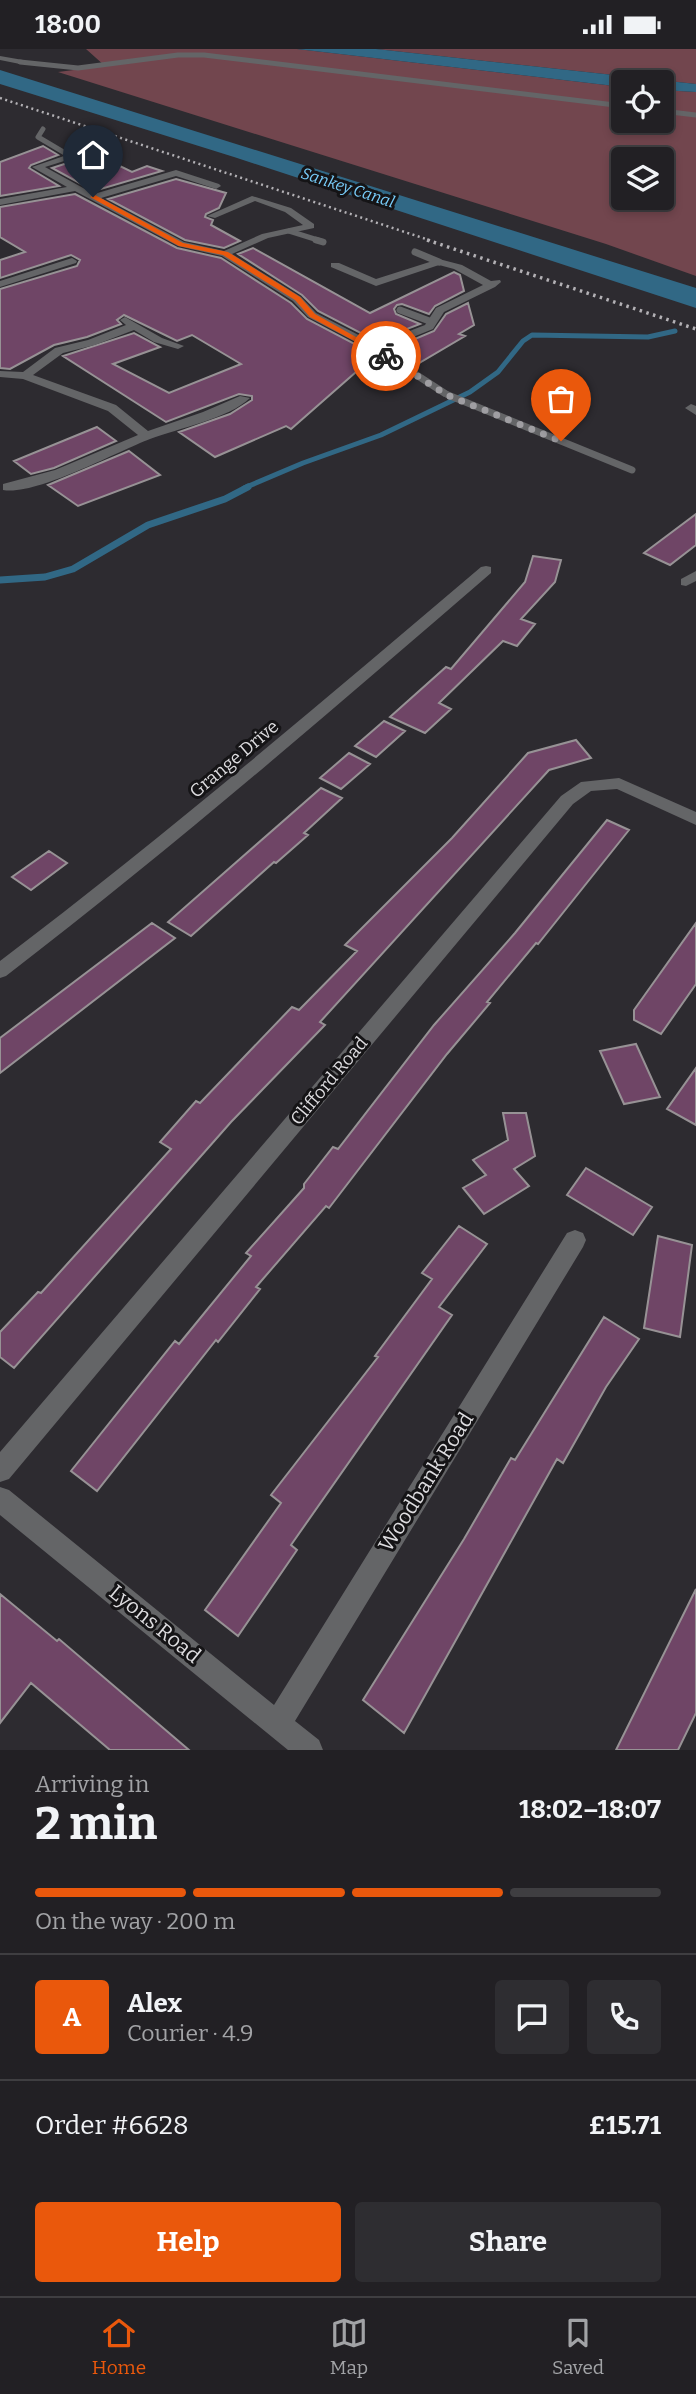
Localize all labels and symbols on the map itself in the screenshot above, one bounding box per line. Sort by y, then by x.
pin [63,125,123,197]
water label: Sankey Canal [299,163,397,212]
courier [351,321,421,391]
pin [531,369,591,441]
street label: Grange Drive [185,715,283,803]
street label: Clifford Road [286,1032,372,1130]
street label: Woodbank Road [373,1408,479,1556]
street label: Lyons Road [104,1579,206,1669]

